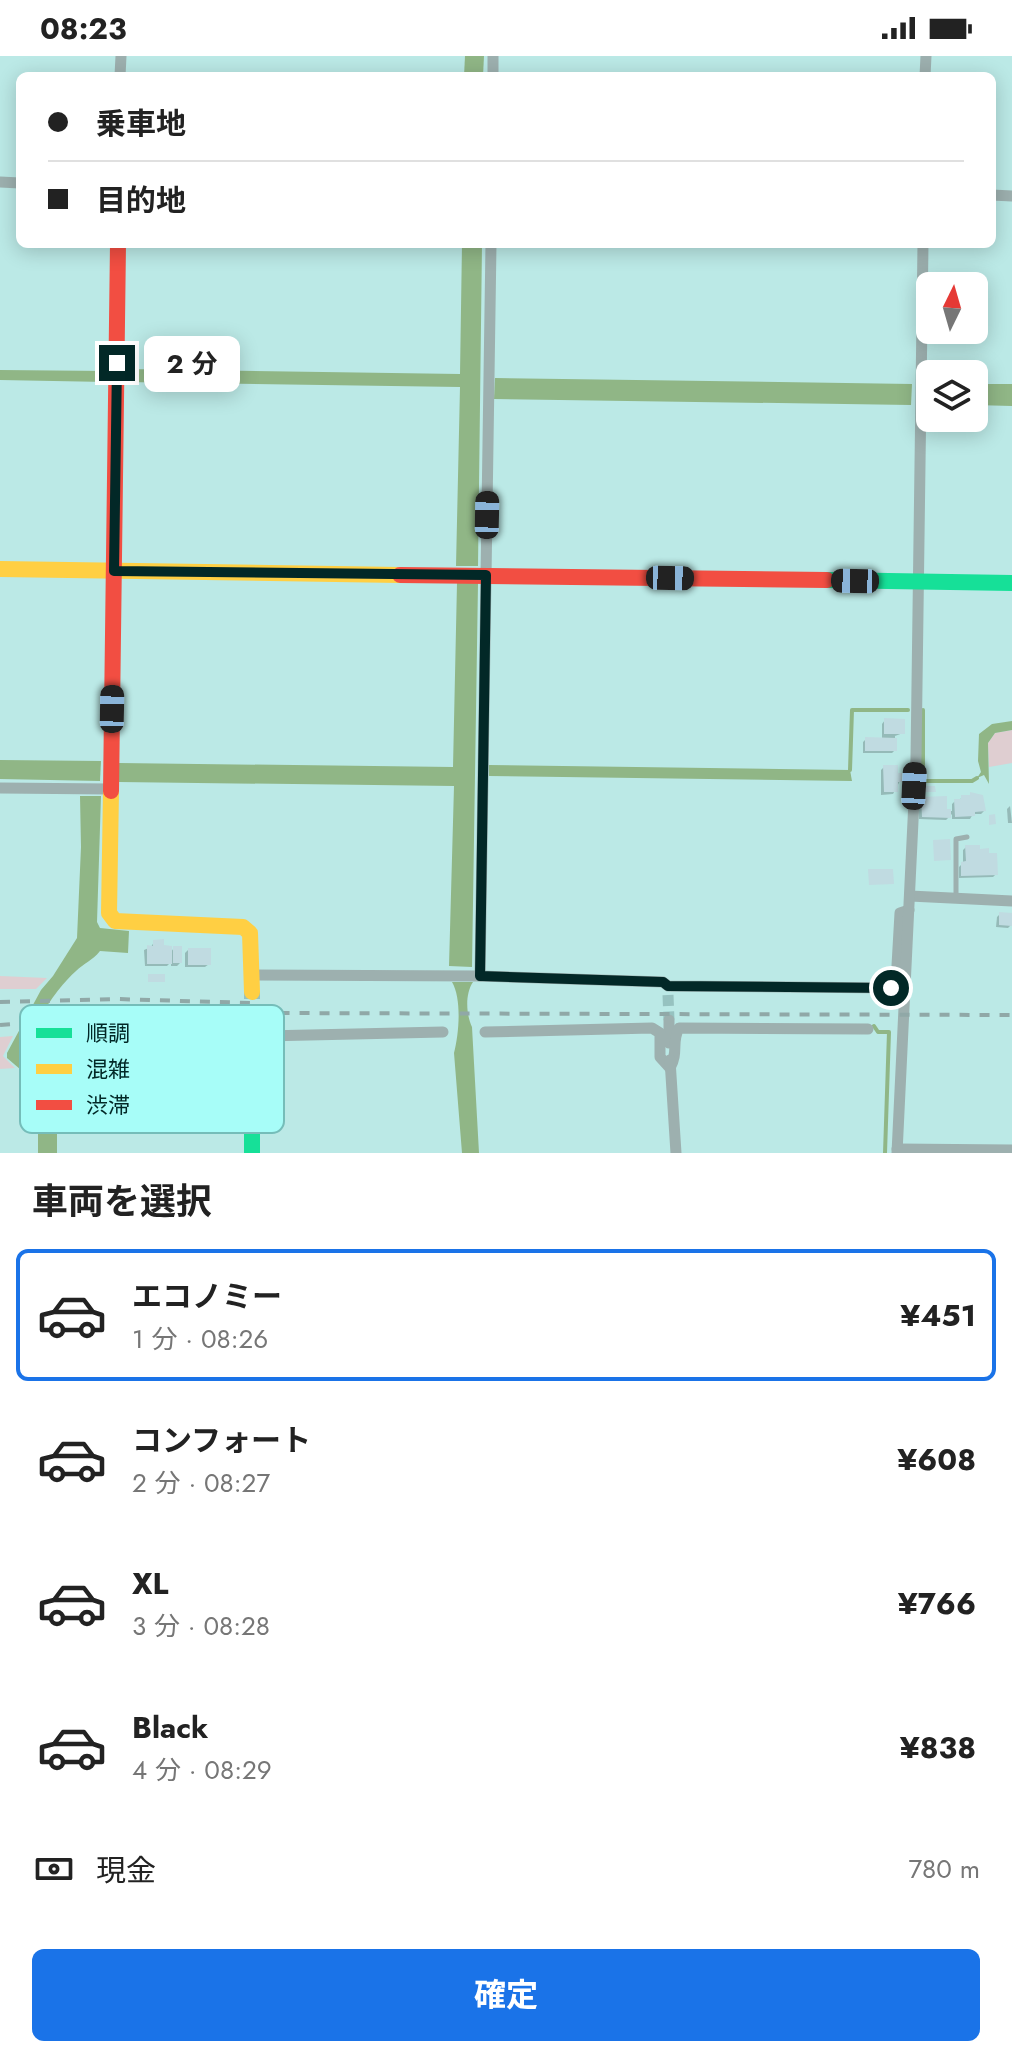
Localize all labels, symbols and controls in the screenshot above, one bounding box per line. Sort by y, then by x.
text: 08:23 [40,7,127,50]
text: 乗車地 [96,102,186,145]
text: 目的地 [96,179,186,222]
north arrow [916,272,988,344]
map controls [916,272,988,432]
callout: 2 分 [145,335,241,391]
route end [99,345,135,381]
text: 2 分 [167,345,217,383]
button: layers [916,360,988,432]
car [475,491,499,539]
car [646,566,694,590]
car [831,569,879,593]
car [100,685,124,733]
car [901,761,927,811]
route start [873,970,909,1006]
legend [20,1005,284,1133]
text: 順調 [86,1017,130,1049]
text: 混雑 [86,1053,130,1085]
text: 渋滞 [86,1089,130,1121]
text: 車両を選択 [32,1175,212,1227]
text: エコノミー [132,1275,282,1318]
icon: car [36,1279,108,1351]
text: ¥451 [900,1294,976,1337]
text: 1 分 · 08:26 [132,1320,268,1358]
text: コンフォート [132,1419,311,1462]
icon: car [36,1423,108,1495]
text: ¥608 [897,1438,976,1481]
text: 2 分 · 08:27 [132,1464,270,1502]
text: XL [132,1562,168,1605]
icon: car [36,1567,108,1639]
text: ¥766 [898,1582,976,1625]
text: 3 分 · 08:28 [132,1607,270,1645]
text: Black [132,1706,208,1749]
icon: car [36,1711,108,1783]
text: ¥838 [900,1726,976,1769]
text: 4 分 · 08:29 [132,1751,272,1789]
icon: cash [32,1847,76,1891]
text: 現金 [96,1849,156,1892]
text: 780 m [908,1850,980,1888]
button: 確定 [32,1949,980,2041]

